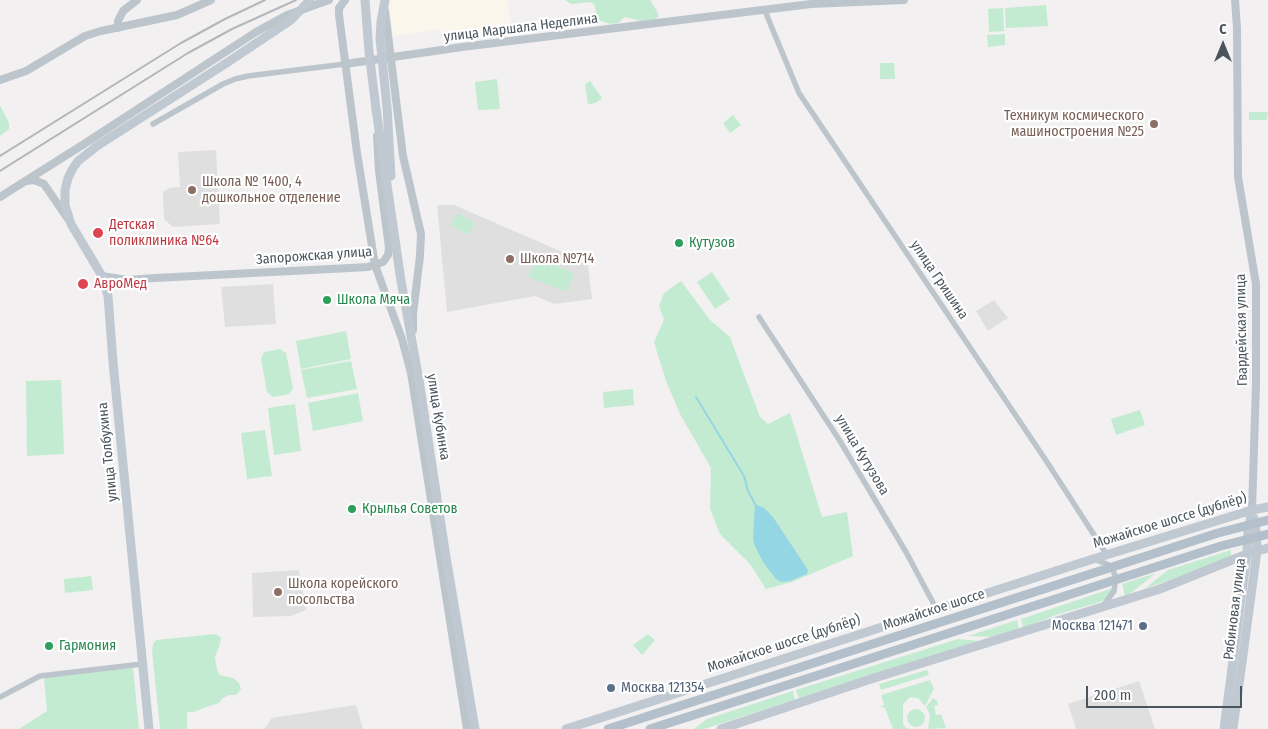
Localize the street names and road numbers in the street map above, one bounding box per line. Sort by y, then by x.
street label: улица Маршала Неделина [443,10,599,46]
street label: улица Гришина [906,237,972,323]
street label: Запорожская улица [255,244,373,268]
street label: Гвардейская улица [1233,274,1251,386]
street label: улица Кубинка [423,373,453,461]
street label: улица Толбухина [94,401,122,503]
street label: улица Кутузова [831,412,893,498]
street label: Можайское шоссе (дублёр) [1091,490,1249,552]
street label: Рябиновая улица [1220,557,1250,661]
street label: Можайское шоссе [881,586,987,634]
street label: Можайское шоссе (дублёр) [706,611,862,677]

